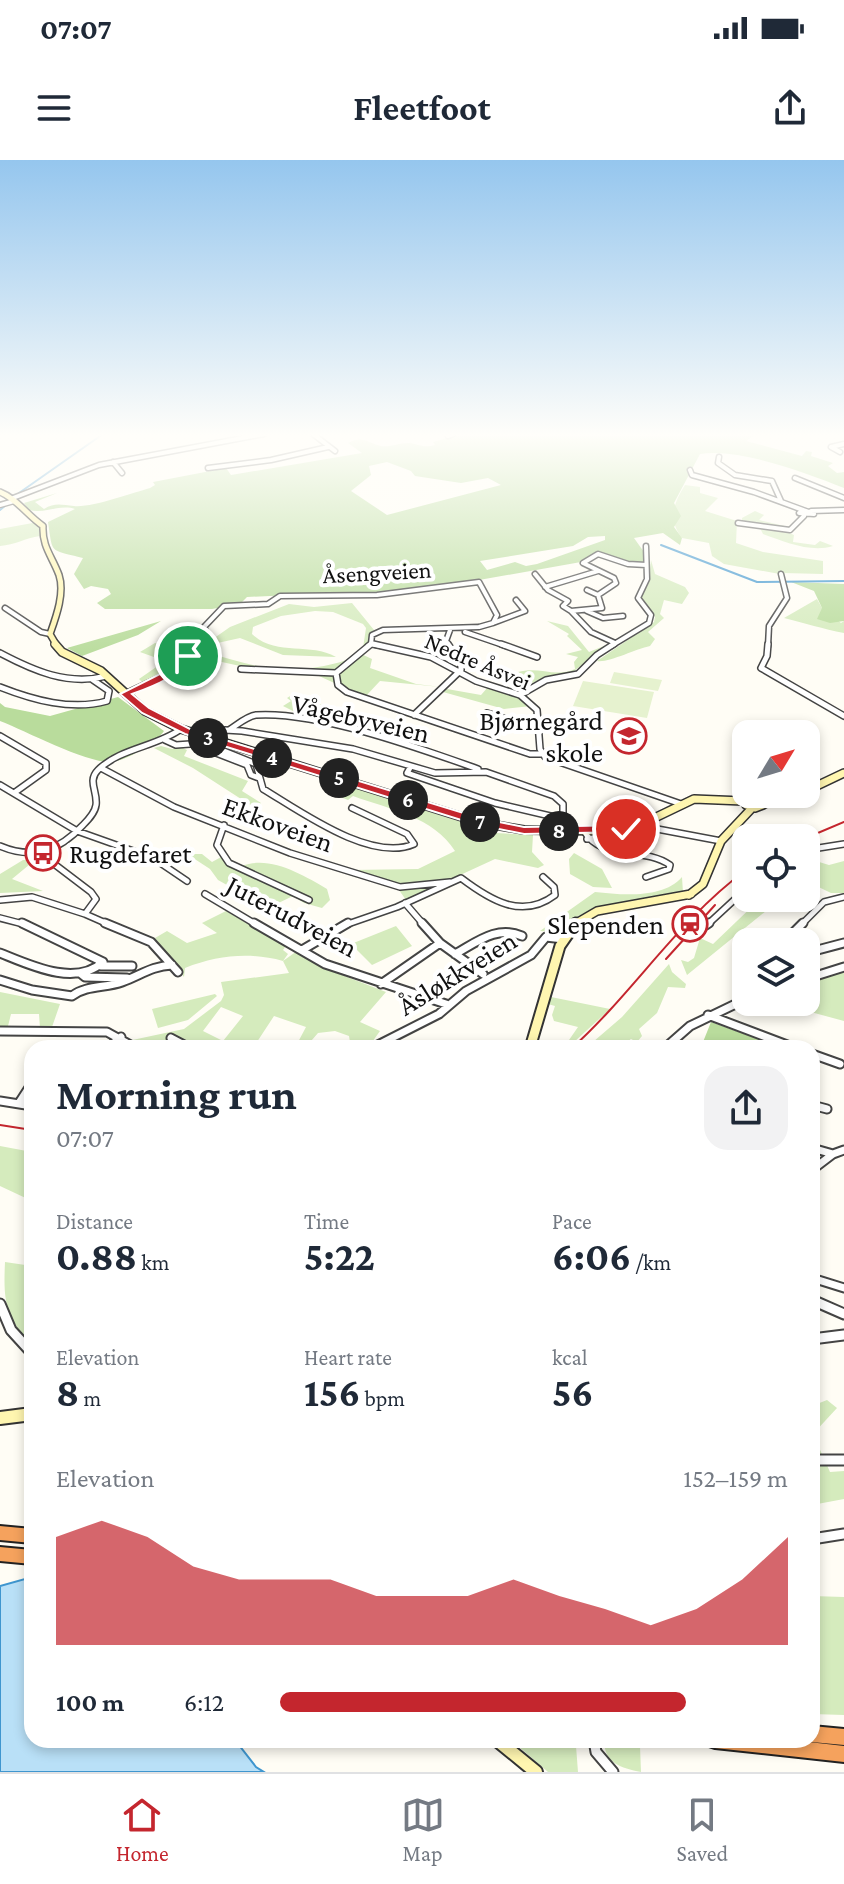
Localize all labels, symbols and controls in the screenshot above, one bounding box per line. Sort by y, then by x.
text: 07:07 [40,12,112,45]
icon: menu [32,86,76,130]
icon: share [768,86,812,130]
text: Fleetfoot [353,88,491,128]
street label: Åsengveien [322,556,432,588]
pin [154,622,222,690]
street label: Nedre Åsvei [421,627,535,695]
icon: arrive [166,634,210,678]
street label: Vågebyveien [289,687,433,749]
place label: Bjørnegård skole [479,705,603,768]
school or university icon: Bjørnegård skole [610,717,648,755]
pin: 3 [188,718,228,758]
north arrow [732,720,820,808]
map controls [732,720,820,1016]
text: 3 [203,725,213,750]
pin: 4 [252,738,292,778]
text: 4 [266,745,278,770]
pin: 5 [319,758,359,798]
text: 5 [334,765,344,790]
pin: 6 [388,780,428,820]
text: 6 [402,787,414,812]
street label: Ekkoveien [219,790,337,858]
pin [592,795,660,863]
pin: 7 [460,802,500,842]
icon: check [604,807,648,851]
text: 7 [475,809,485,834]
pin: 8 [539,811,579,851]
text: 8 [553,818,565,843]
button: locate [732,824,820,912]
bus stop icon: Rugdefaret [24,834,62,872]
place label: Rugdefaret [69,838,192,869]
street label: Juterudveien [219,867,363,963]
station icon: Slependen [671,905,709,943]
place label: Slependen [547,909,664,940]
street label: Åsløkkveien [392,924,522,1022]
button: layers [732,928,820,1016]
button: share [704,1066,788,1150]
text: Morning run [56,1070,297,1118]
text: 07:07 [56,1124,114,1153]
text: Distance [56,1209,133,1234]
text: Time [304,1209,349,1234]
text: Pace [552,1209,592,1234]
text: 0.88 [56,1234,137,1279]
text: 5:22 [304,1234,375,1279]
text: 6:06 [552,1234,631,1279]
text: km [137,1250,169,1275]
text: /km [631,1250,671,1275]
text: Elevation [56,1345,139,1370]
text: Heart rate [304,1345,392,1370]
text: kcal [552,1345,587,1370]
text: 8 [56,1370,79,1415]
text: 156 [304,1370,360,1415]
text: 56 [552,1370,593,1415]
text: m [79,1386,101,1411]
text: bpm [360,1386,405,1411]
text: Elevation [56,1464,154,1493]
text: 152–159 m [683,1464,788,1493]
text: 100 m [56,1688,124,1717]
text: 6:12 [184,1688,224,1717]
tab: Home [116,1793,169,1866]
tab: Map [401,1793,445,1866]
tab: Saved [676,1793,728,1866]

